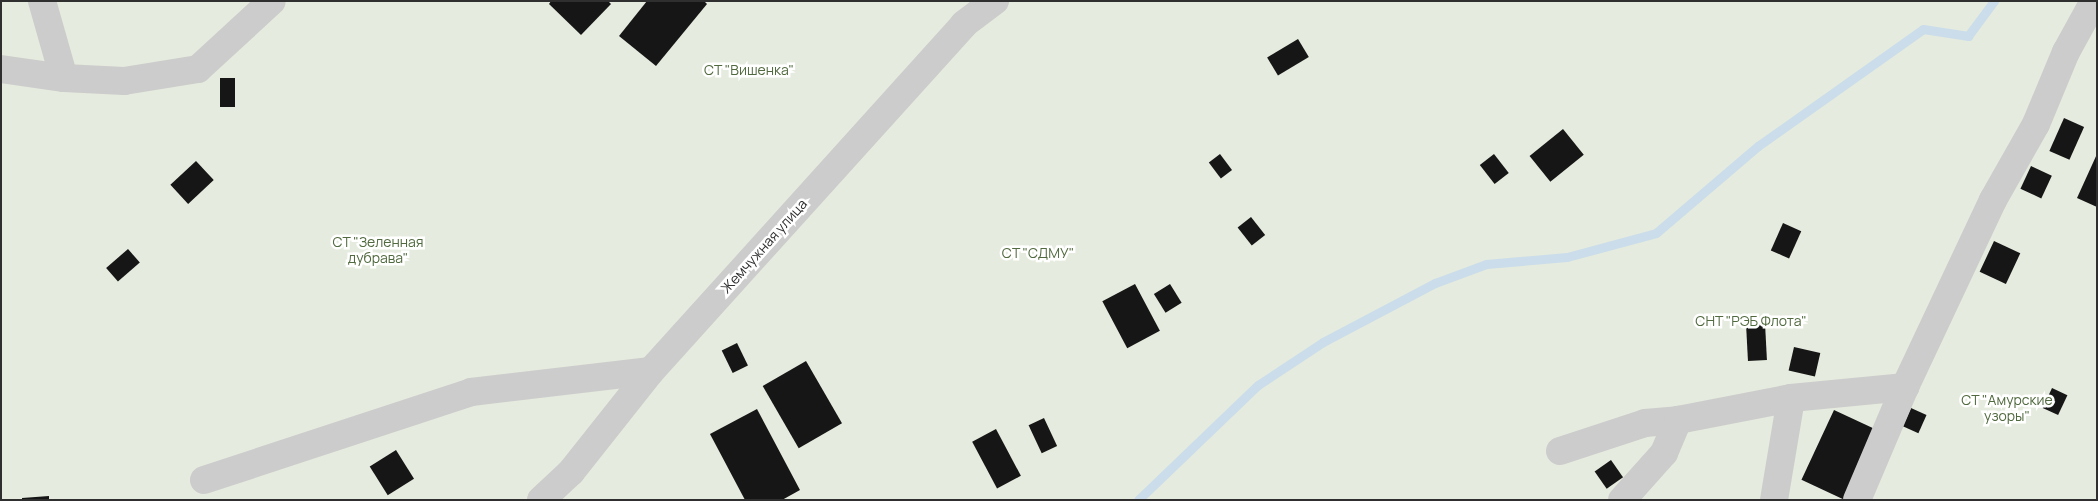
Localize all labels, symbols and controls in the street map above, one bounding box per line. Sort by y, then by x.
park label: СТ "Вишенка" [704,62,794,78]
street label: Жемчужная улица [717,196,811,296]
park label: СТ "Зеленная дубрава" [332,234,424,266]
park label: СТ "СДМУ" [1002,245,1074,261]
park label: СНТ "РЭБ Флота" [1695,313,1807,329]
park label: СТ "Амурские узоры" [1961,392,2053,424]

